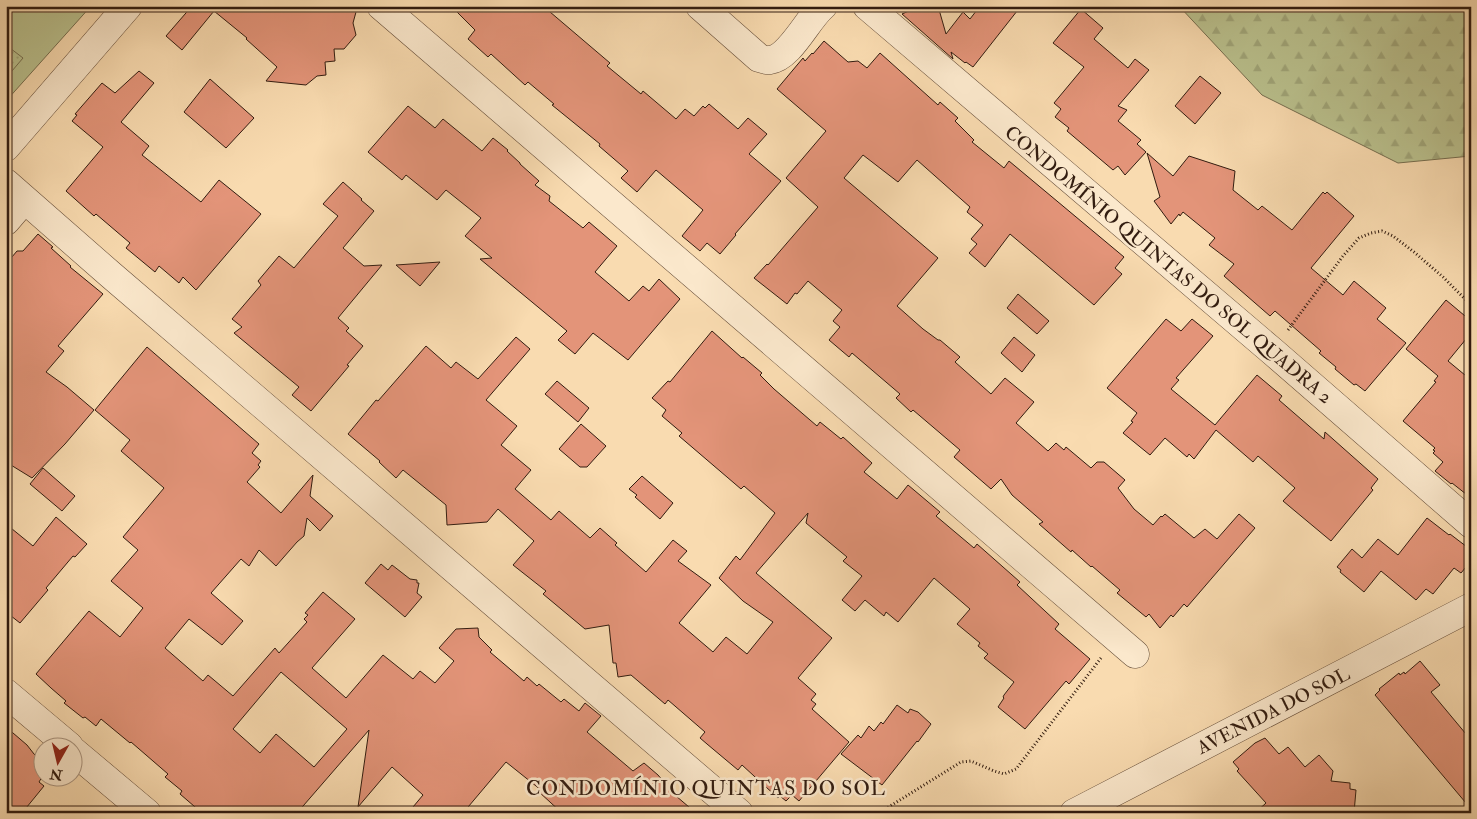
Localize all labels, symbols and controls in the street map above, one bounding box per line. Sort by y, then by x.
street label: CONDOMÍNIO QUINTAS DO SOL QUADRA 2 [1000,119,1338,409]
street label: AVENIDA DO SOL [1192,662,1354,760]
north arrow [32,736,82,786]
text: N [48,765,65,784]
district label: CONDOMÍNIO QUINTAS DO SOL [526,775,886,801]

